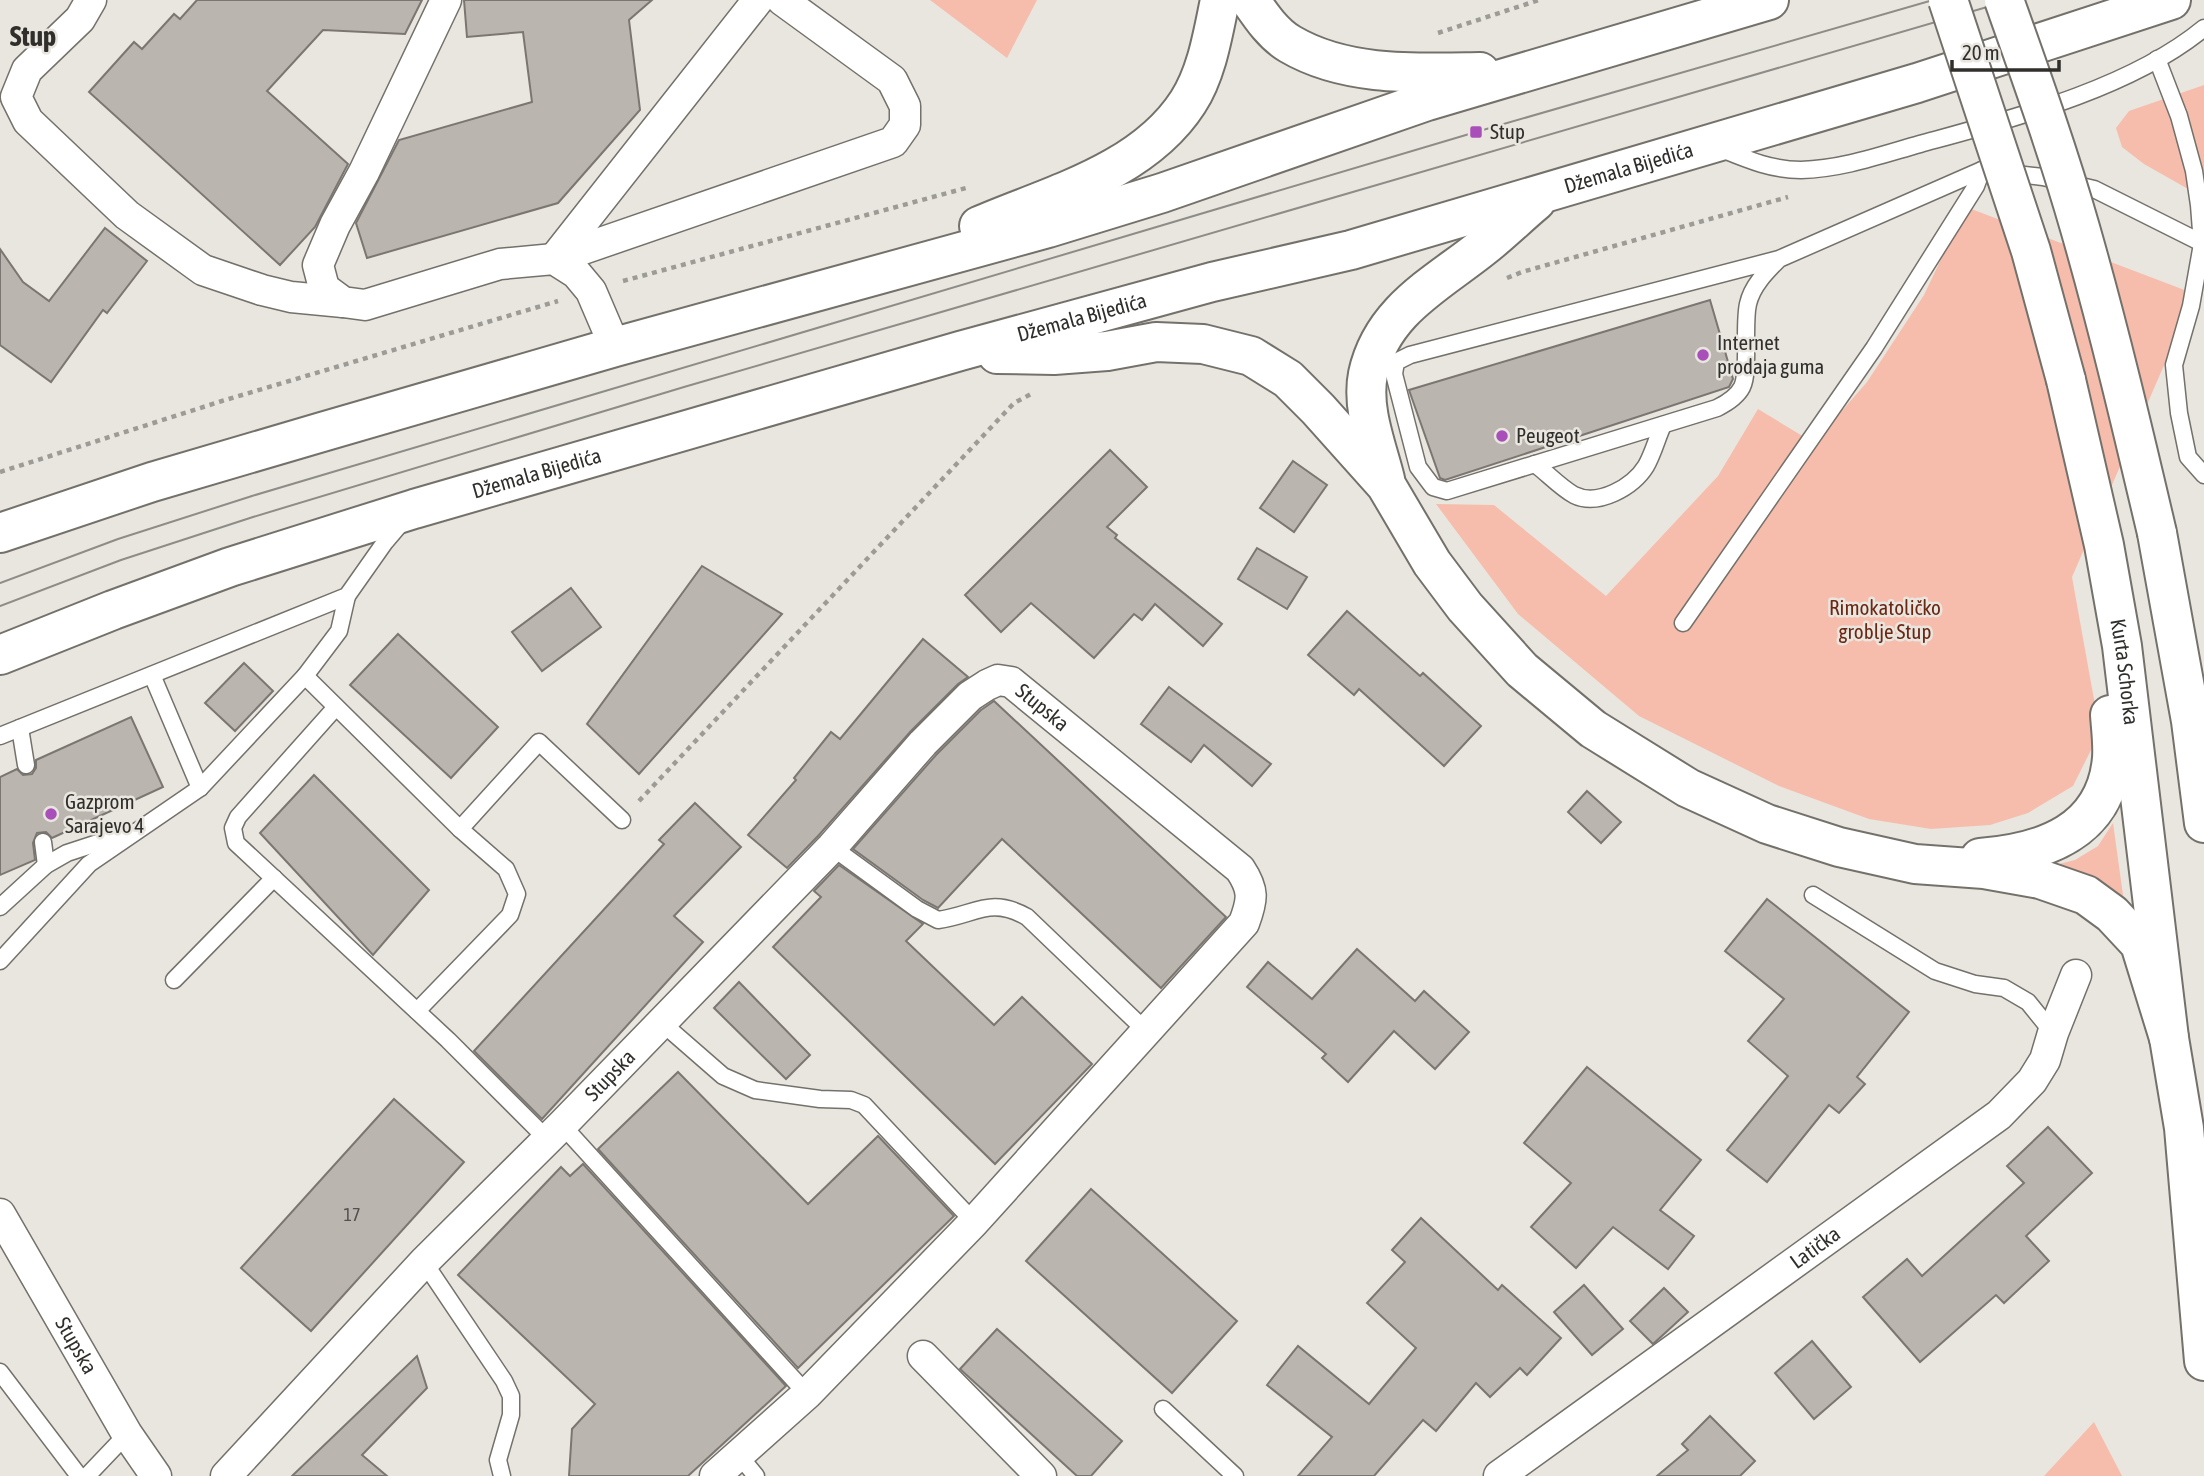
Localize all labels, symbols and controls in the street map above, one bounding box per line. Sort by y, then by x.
district label: Stup [10,20,56,52]
scale bar [1952,28,2059,72]
text: 20 m [1962,40,2000,64]
place label: Stup [1490,119,1525,143]
marker: Stup [1468,124,1484,140]
street label: Džemala Bijedića [1561,137,1696,197]
street label: Džemala Bijedića [1014,287,1149,346]
place label: Internet prodaja guma [1717,330,1824,378]
marker: Internet prodaja guma [1695,347,1711,363]
place label: Peugeot [1516,423,1580,447]
marker: Peugeot [1494,428,1510,444]
street label: Džemala Bijedića [469,442,604,503]
park label: Rimokatoličko groblje Stup [1829,595,1941,643]
street label: Kurta Schorka [2106,617,2144,726]
street label: Stupska [1011,678,1074,735]
place label: Gazprom Sarajevo 4 [65,789,144,837]
marker: Gazprom Sarajevo 4 [43,806,59,822]
street label: Stupska [579,1044,639,1105]
house number: 17 [344,1204,360,1225]
street label: Latička [1785,1221,1844,1273]
street label: Stupska [51,1313,103,1378]

